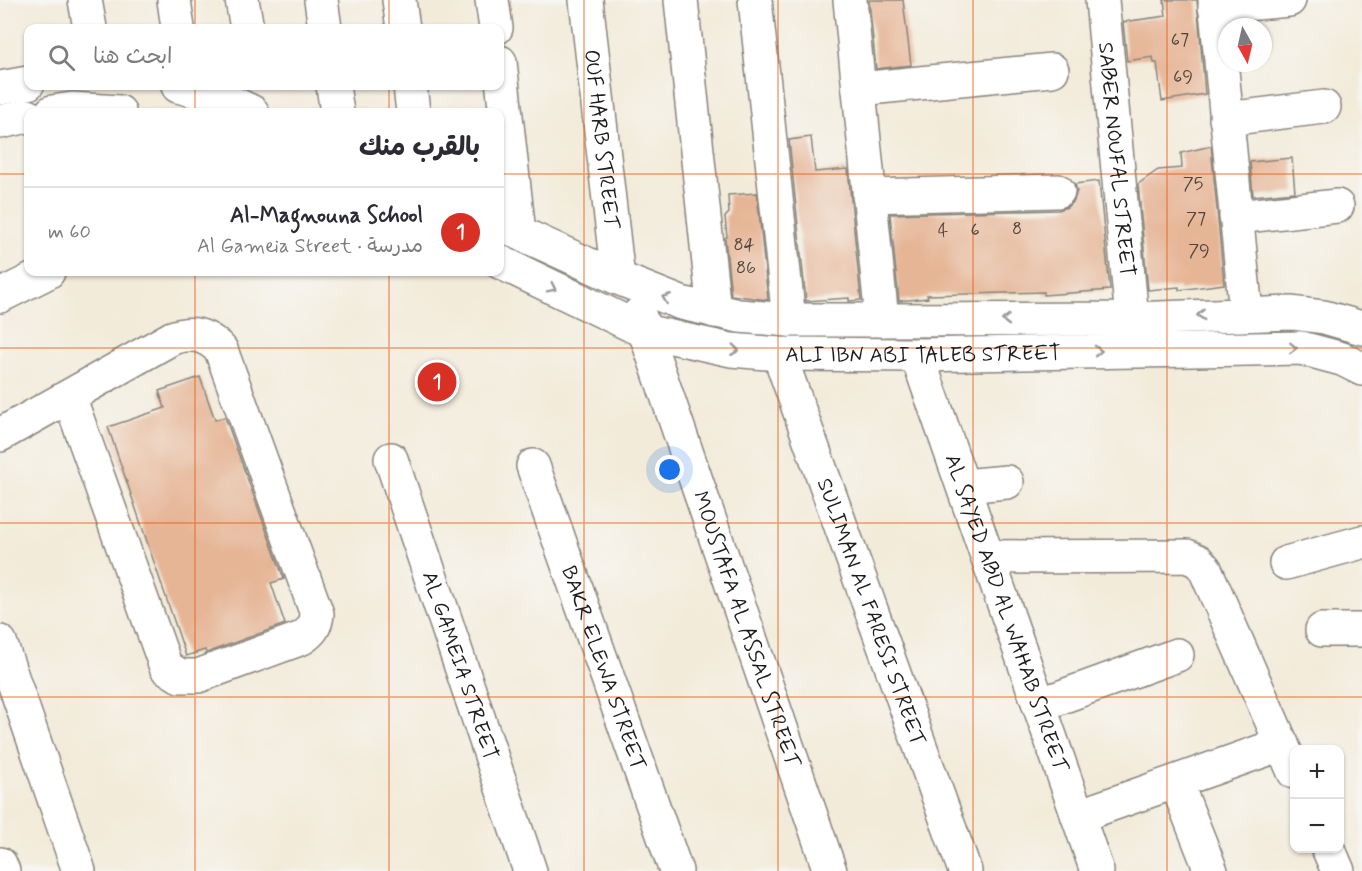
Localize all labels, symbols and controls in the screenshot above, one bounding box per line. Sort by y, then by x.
north arrow [1218,18,1272,72]
search box [24,24,504,90]
house number: 67 [1171,28,1189,52]
icon: search [45,41,78,74]
street label: SABER NOUFAL STREET [1091,41,1141,278]
text: ابحث هنا [93,43,173,71]
street label: OUF HARB STREET [577,48,625,231]
house number: 69 [1173,65,1193,89]
text: بالقرب منك [359,131,480,165]
house number: 75 [1183,172,1203,196]
text: Al-Magnouna School [230,202,423,230]
house number: 77 [1186,207,1206,231]
house number: 8 [1012,217,1022,241]
house number: 6 [970,218,980,242]
text: 60 m [48,219,91,246]
text: 1 [456,219,465,246]
house number: 4 [938,219,948,243]
text: مدرسة · Al Gameia Street [197,233,423,260]
house number: 84 [733,233,755,257]
house number: 79 [1188,239,1210,263]
house number: 86 [736,256,756,280]
one-way arrow [546,280,557,292]
one-way arrow [662,293,673,305]
one-way arrow [1196,309,1205,322]
one-way arrow [1001,313,1010,326]
street label: ALI IBN ABI TALEB STREET [785,339,1061,370]
one-way arrow [1289,342,1298,355]
one-way arrow [731,344,740,356]
one-way arrow [1094,345,1103,357]
pin: 1 [418,360,456,404]
street label: AL SAYED ABD AL WAHAB STREET [938,450,1075,777]
your location [655,455,684,484]
street label: SULIMAN AL FARESI STREET [810,474,932,750]
street label: MOUSTAFA AL ASSAL STREET [686,487,807,772]
street label: BAKR ELEWA STREET [554,562,652,774]
street label: AL GAMEIA STREET [415,568,505,764]
map controls [1290,745,1344,853]
button: + [1290,745,1344,799]
button: − [1290,799,1344,853]

